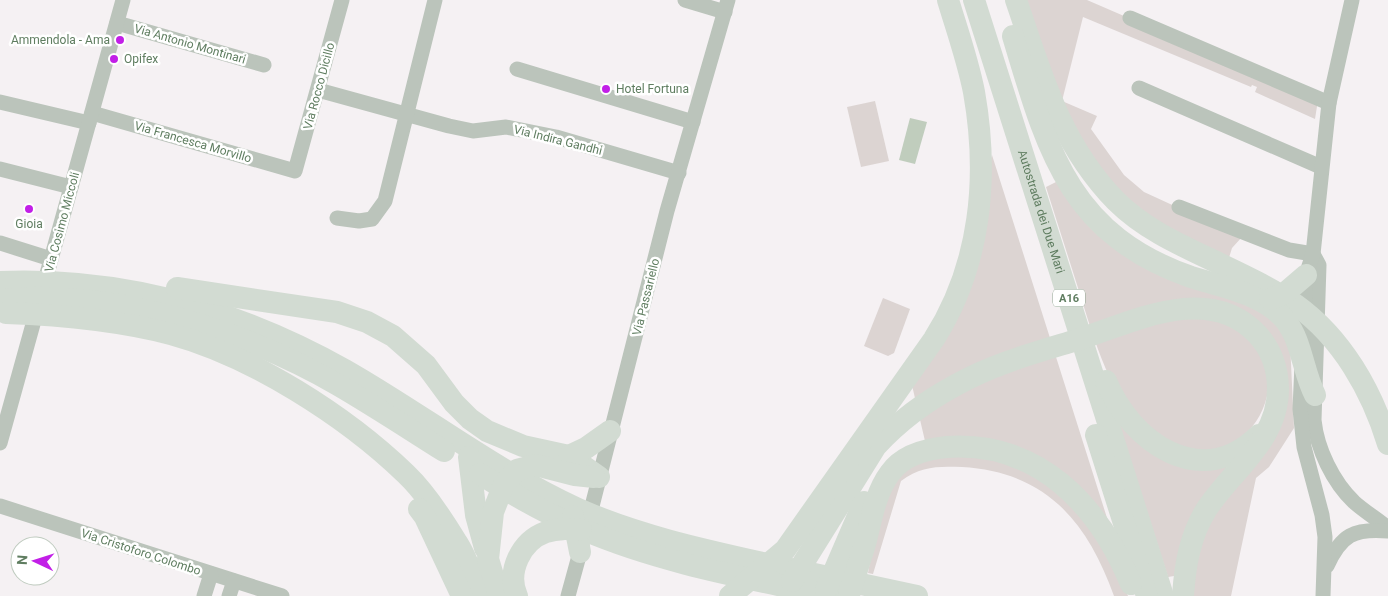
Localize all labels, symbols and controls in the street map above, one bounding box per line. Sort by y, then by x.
street label: Via Antonio Montinari [133,21,248,67]
place label: Ammendola - Ama [11,33,110,47]
marker: Ammendola - Ama [114,34,126,46]
street label: Via Rocco Dicillo [301,41,337,131]
place label: Opifex [124,52,158,66]
marker: Opifex [108,53,120,65]
place label: Hotel Fortuna [616,82,689,96]
marker: Hotel Fortuna [600,83,612,95]
street label: Via Francesca Morvillo [133,119,253,165]
street label: Via Indira Gandhi [512,122,604,158]
street label: Autostrada dei Due Mari [1015,148,1067,275]
street label: Via Cosimo Miccoli [42,170,82,273]
marker: Gioia [23,203,35,215]
place label: Gioia [15,217,43,231]
street label: Via Passariello [630,257,662,337]
road number: A16 [1053,290,1085,306]
street label: Via Cristoforo Colombo [79,526,203,578]
north arrow [10,536,60,586]
text: N [14,555,30,566]

